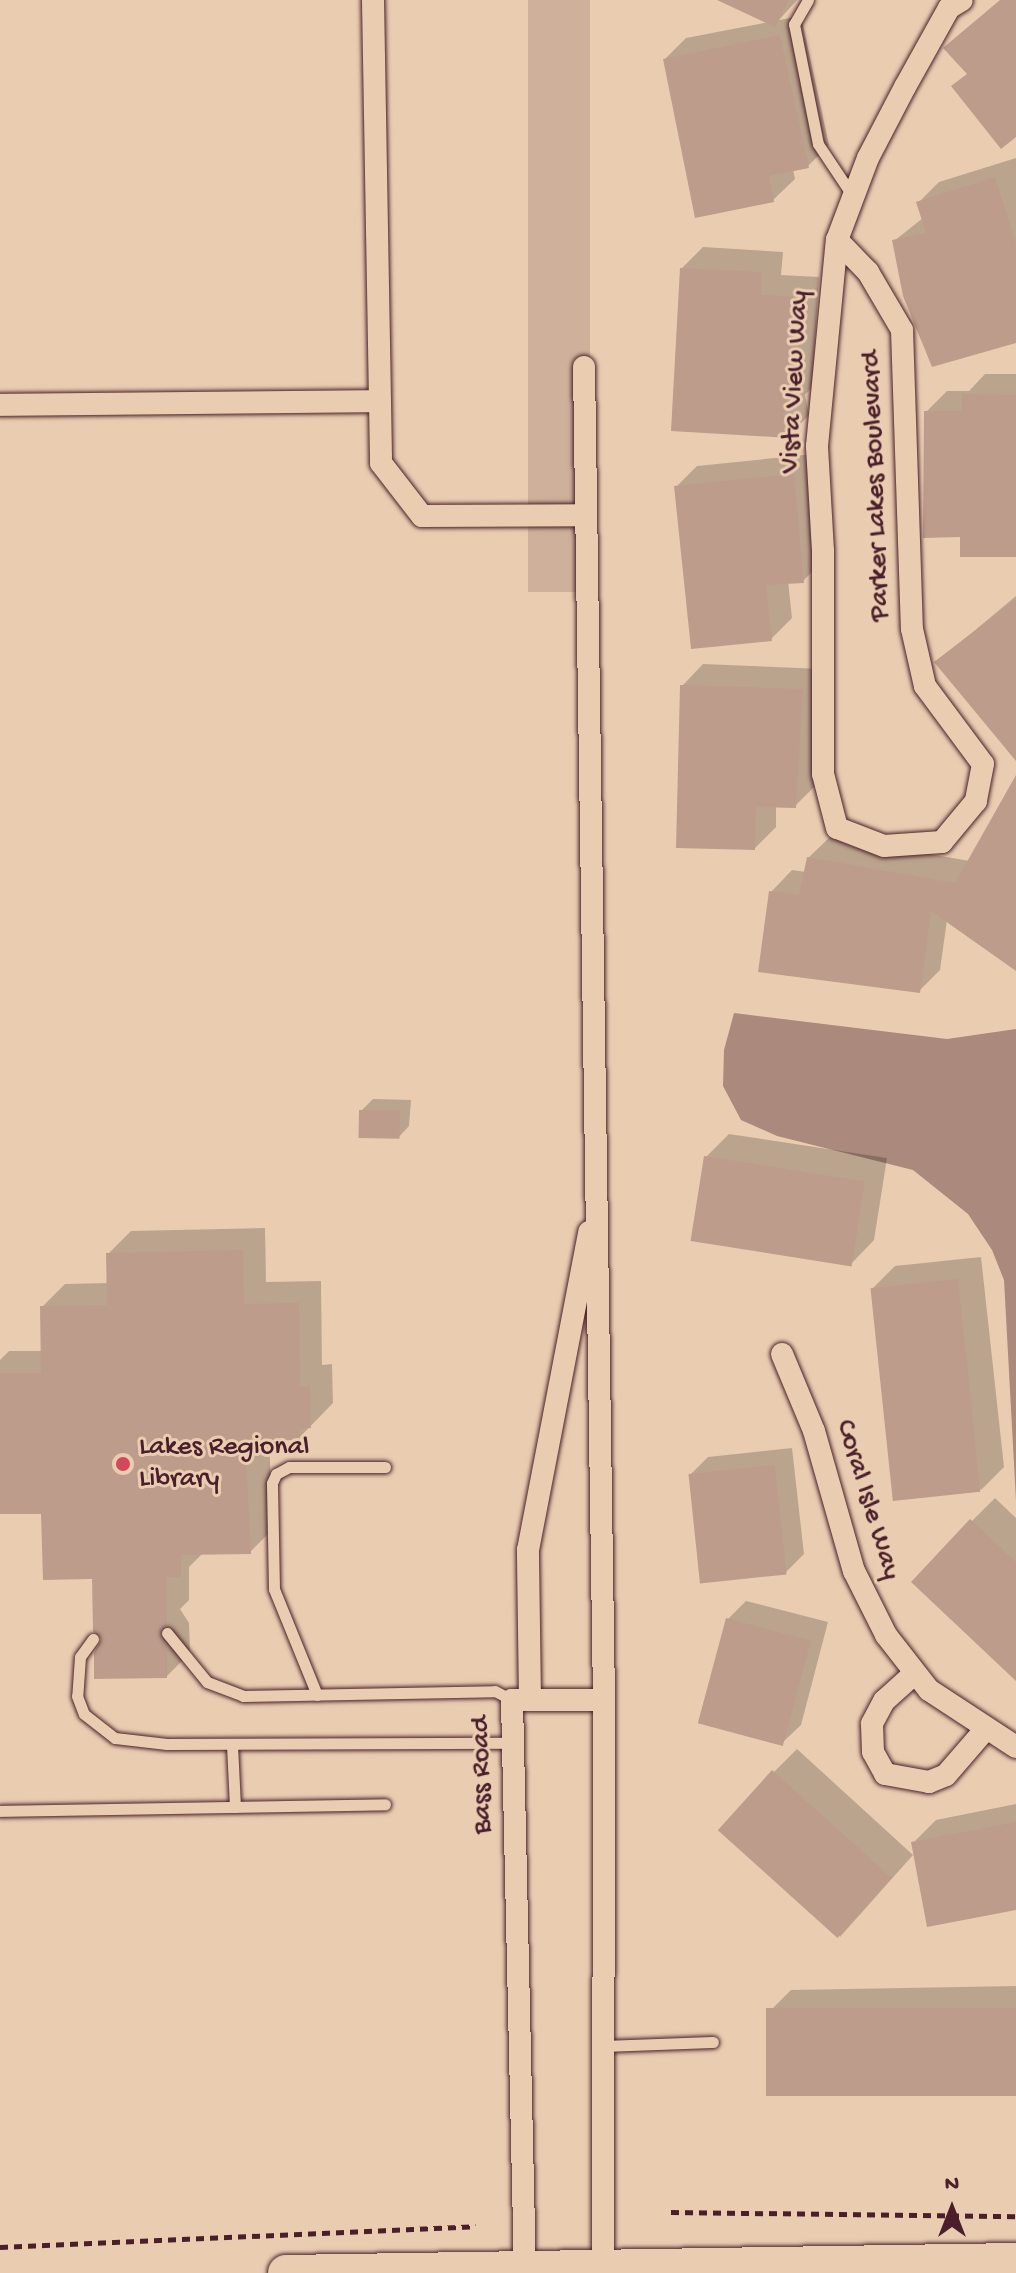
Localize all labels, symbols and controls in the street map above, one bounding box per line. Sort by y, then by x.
street label: Vista View Way [774,290,818,474]
street label: Parker Lakes Boulevard [855,350,899,622]
street label: Coral Isle Way [827,1416,907,1584]
place label: Lakes Regional Library [139,1431,309,1497]
marker: Lakes Regional Library [114,1455,132,1473]
street label: Bass Road [465,1716,501,1834]
north arrow [912,2169,992,2249]
text: N [945,2172,959,2198]

